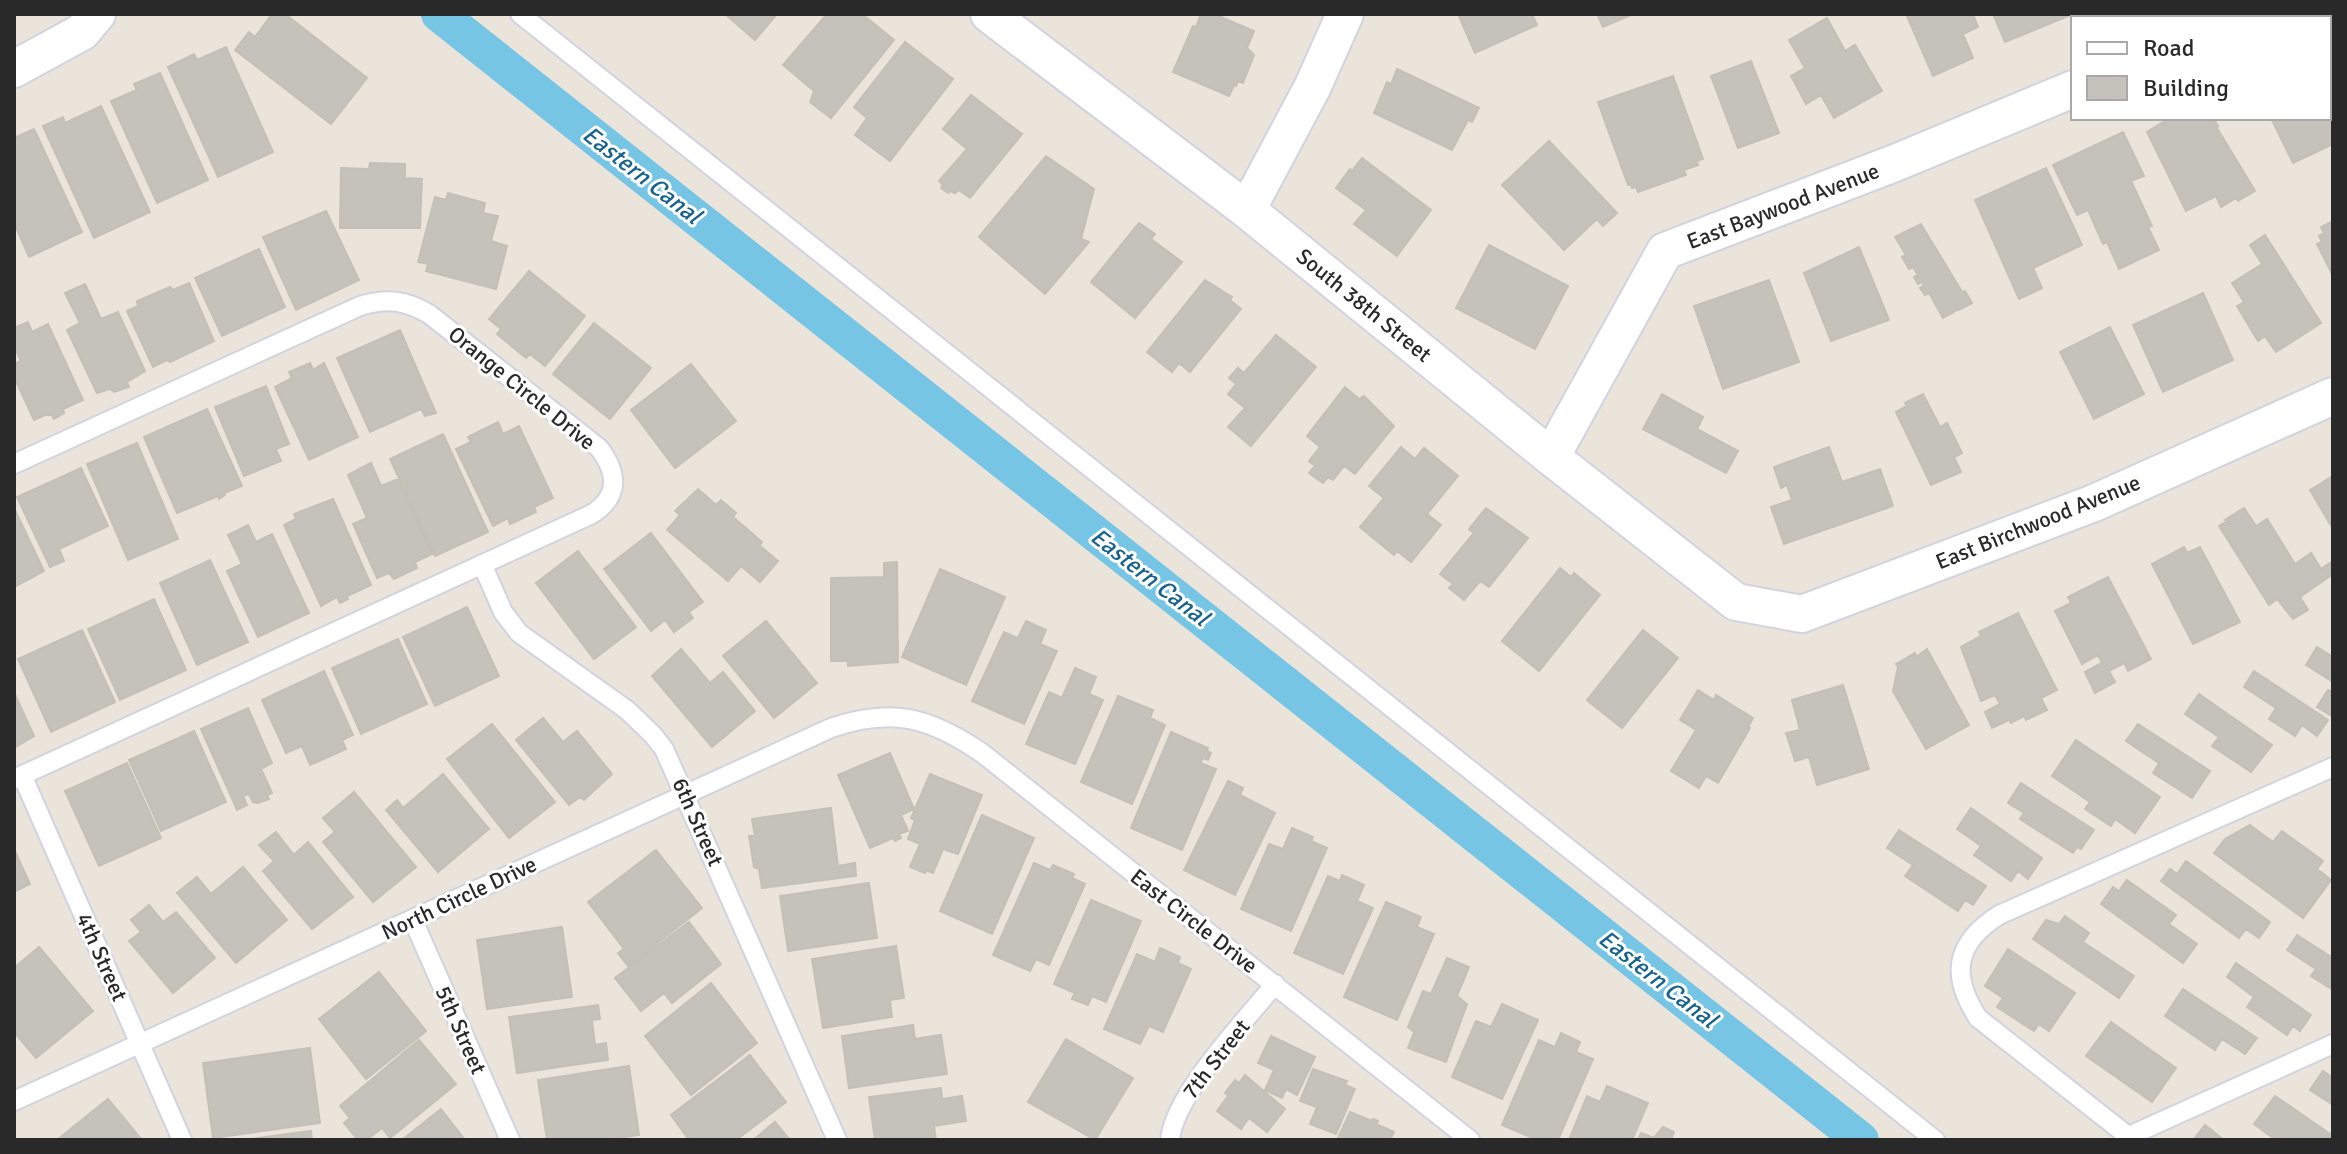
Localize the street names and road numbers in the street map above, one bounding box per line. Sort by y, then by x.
street label: East Baywood Avenue [1683,157,1883,255]
street label: South 38th Street [1291,242,1437,368]
street label: Orange Circle Drive [443,320,601,456]
street label: East Birchwood Avenue [1932,469,2144,575]
street label: 6th Street [667,774,730,871]
street label: North Circle Drive [377,850,541,946]
street label: East Circle Drive [1125,863,1263,979]
street label: 4th Street [71,909,134,1006]
street label: 5th Street [430,982,493,1079]
street label: 7th Street [1177,1014,1256,1104]

